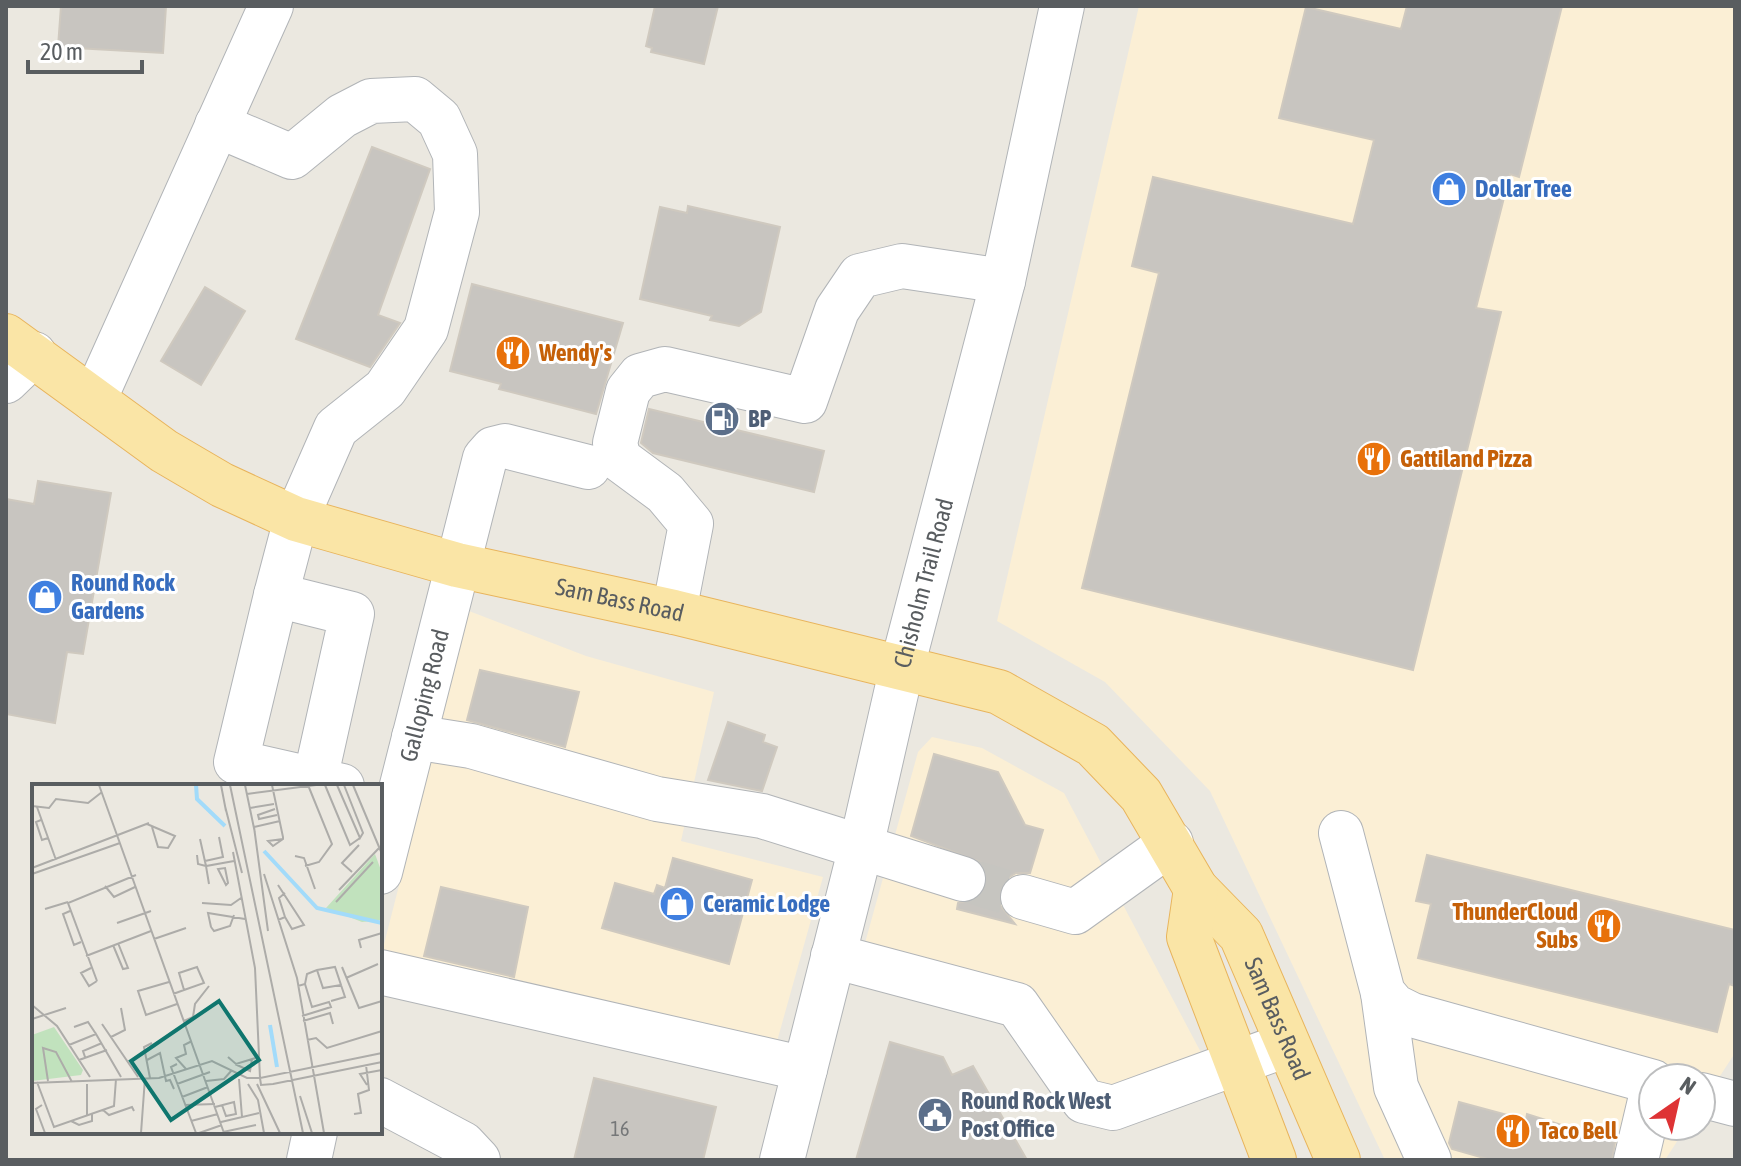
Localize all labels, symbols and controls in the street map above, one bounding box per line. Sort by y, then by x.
scale bar [28,24,142,74]
text: 20 m [40,38,83,65]
shop icon: Dollar Tree [1430,170,1468,208]
place label: Dollar Tree [1475,175,1572,202]
restaurant icon: Wendy's [494,334,532,372]
place label: Wendy's [538,339,612,366]
fuel station icon: BP [703,400,741,438]
place label: BP [748,405,771,432]
restaurant icon: Gattiland Pizza [1355,440,1393,478]
place label: Gattiland Pizza [1400,445,1533,472]
street label: Chisholm Trail Road [888,495,959,671]
place label: Round Rock Gardens [71,569,175,624]
street label: Sam Bass Road [553,573,687,627]
shop icon: Round Rock Gardens [26,578,64,616]
street label: Galloping Road [394,626,454,765]
inset map [32,784,382,1134]
shop icon: Ceramic Lodge [658,885,696,923]
place label: Ceramic Lodge [703,890,830,917]
place label: ThunderCloud Subs [1453,898,1579,953]
restaurant icon: ThunderCloud Subs [1585,907,1623,945]
street label: Sam Bass Road [1239,953,1316,1084]
north arrow [1637,1062,1717,1142]
text: N [1676,1071,1701,1100]
place label: Round Rock West Post Office [961,1087,1111,1142]
public building icon: Round Rock West Post Office [916,1096,954,1134]
restaurant icon: Taco Bell [1494,1112,1532,1150]
house number: 16 [611,1117,629,1140]
place label: Taco Bell [1539,1117,1618,1144]

